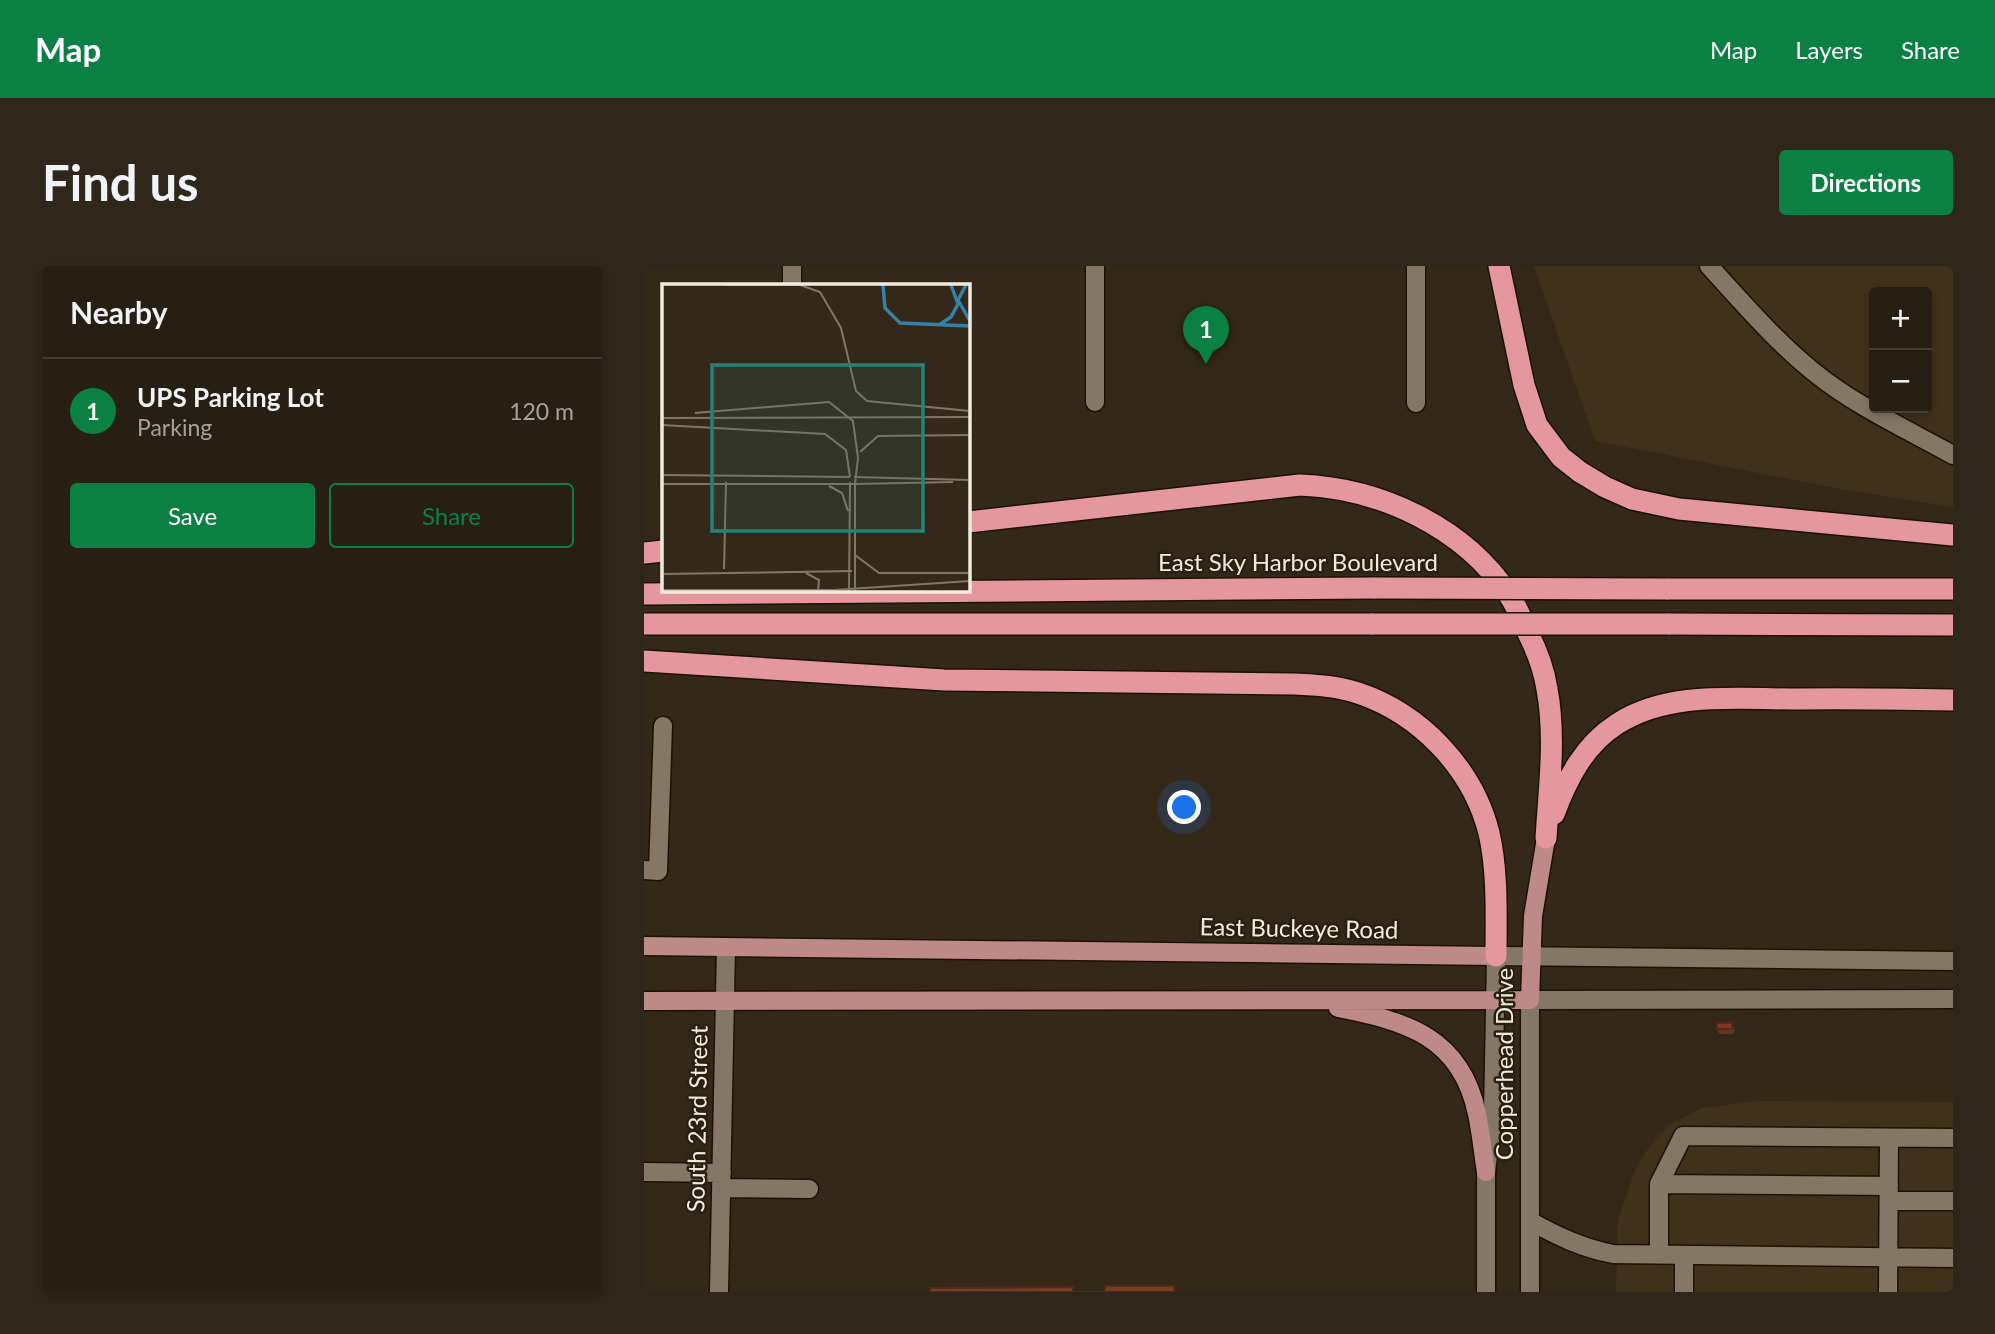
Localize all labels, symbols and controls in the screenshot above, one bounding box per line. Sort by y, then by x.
text: Map [35,29,101,69]
text: Map [1710,35,1757,64]
text: Layers [1795,35,1863,64]
text: Share [1901,35,1960,64]
button: Directions [1779,150,1953,215]
text: Find us [42,153,199,211]
inset map [662,284,970,592]
map controls [1869,287,1932,413]
button: + [1869,287,1932,350]
text: Nearby [70,294,168,330]
pin: 1 [1183,306,1229,364]
button: − [1869,350,1932,413]
text: UPS Parking Lot [137,381,324,413]
text: 1 [86,397,100,425]
text: 120 m [509,397,574,425]
text: Parking [137,413,212,441]
button: Save [70,483,315,548]
button: Share [329,483,574,548]
street label: East Sky Harbor Boulevard [1158,547,1438,576]
your location [1167,790,1201,824]
street label: East Buckeye Road [1199,911,1399,944]
street label: Copperhead Drive [1489,968,1518,1160]
street label: South 23rd Street [680,1025,713,1213]

